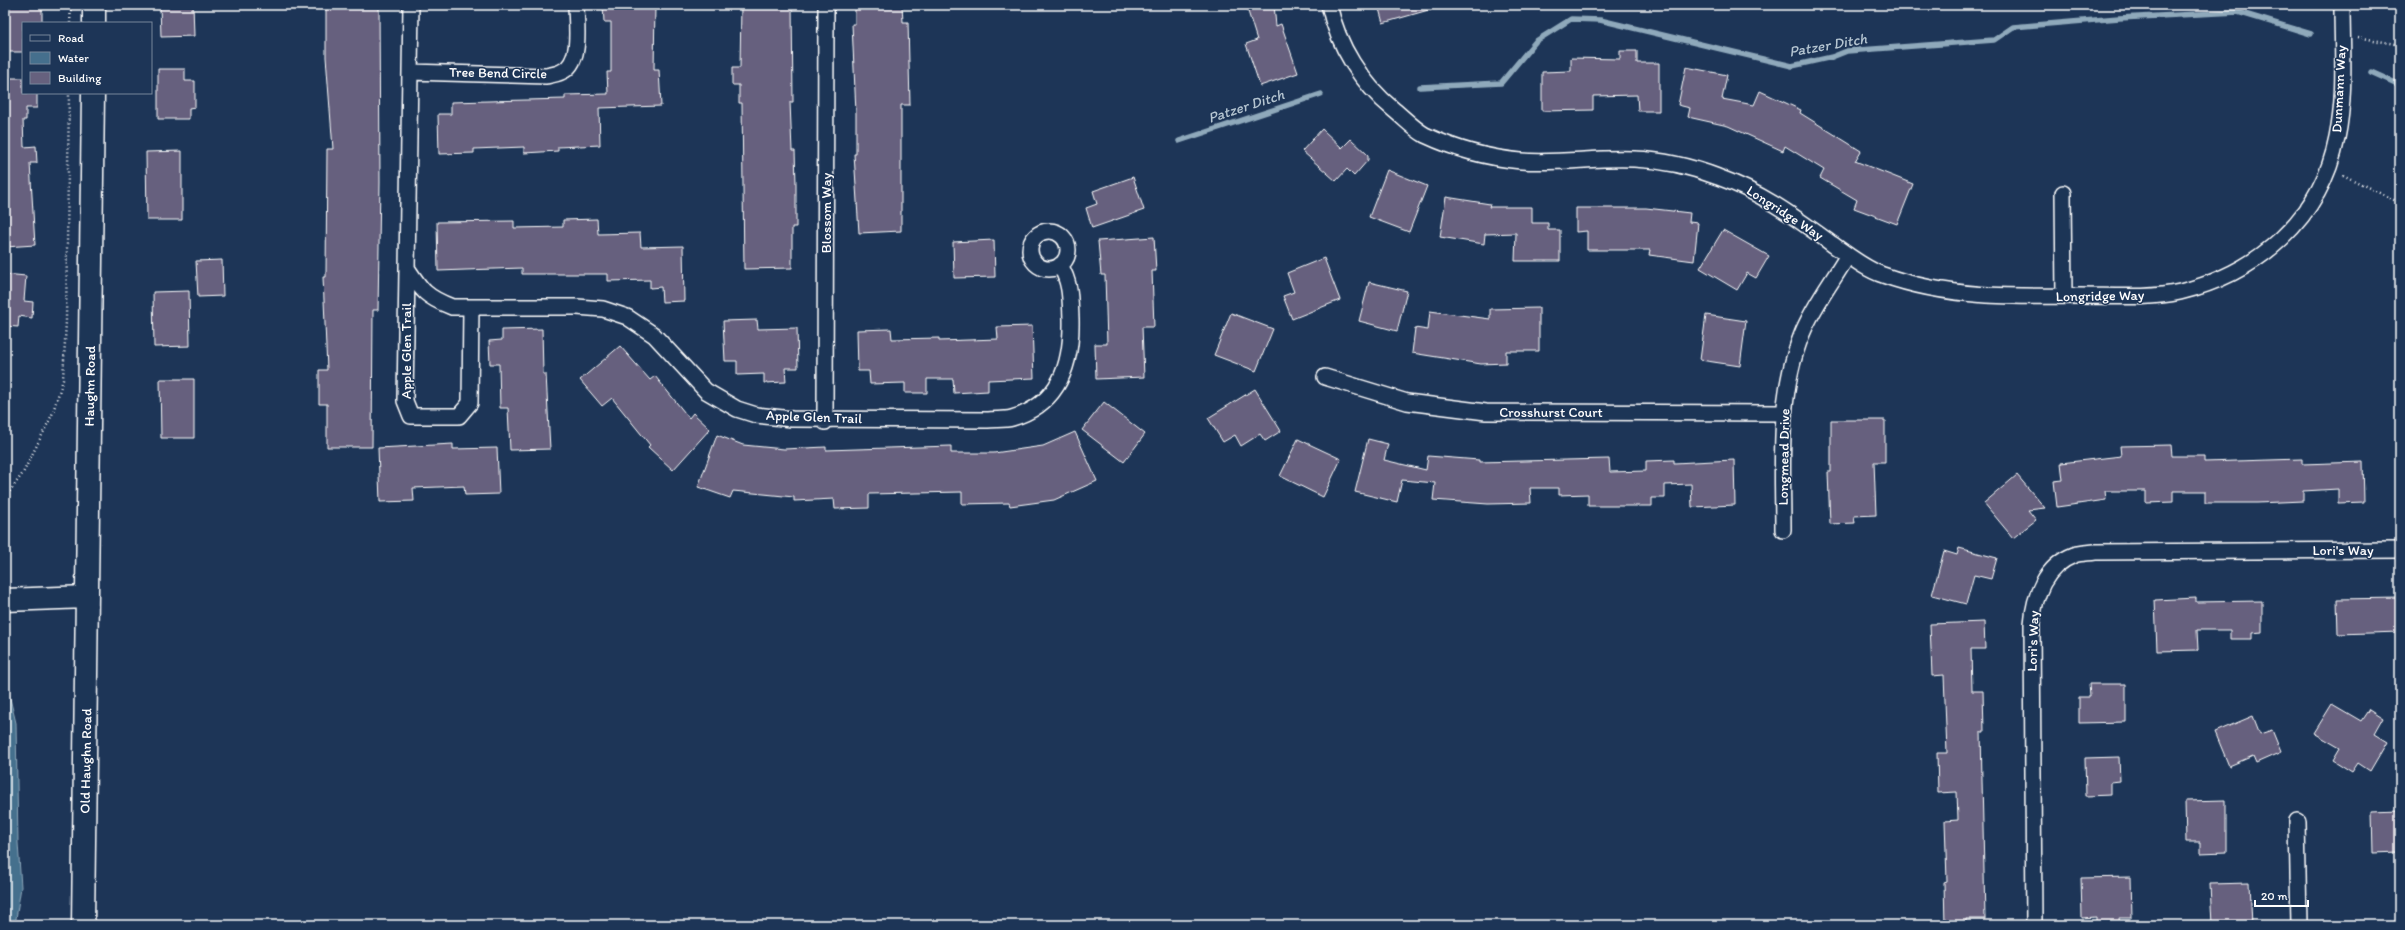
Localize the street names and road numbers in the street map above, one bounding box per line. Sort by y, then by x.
street label: Dunmann Way [2328,44,2350,133]
street label: Tree Bend Circle [449,64,547,82]
street label: Blossom Way [818,172,835,253]
street label: Longridge Way [1743,182,1827,244]
street label: Longridge Way [2056,287,2145,305]
street label: Apple Glen Trail [398,303,415,399]
street label: Haughn Road [81,345,99,426]
street label: Crosshurst Court [1499,404,1603,421]
street label: Apple Glen Trail [766,407,862,427]
street label: Longmead Drive [1775,408,1793,506]
street label: Lori's Way [2312,542,2374,559]
street label: Lori's Way [2023,610,2043,672]
street label: Old Haughn Road [77,708,95,814]

